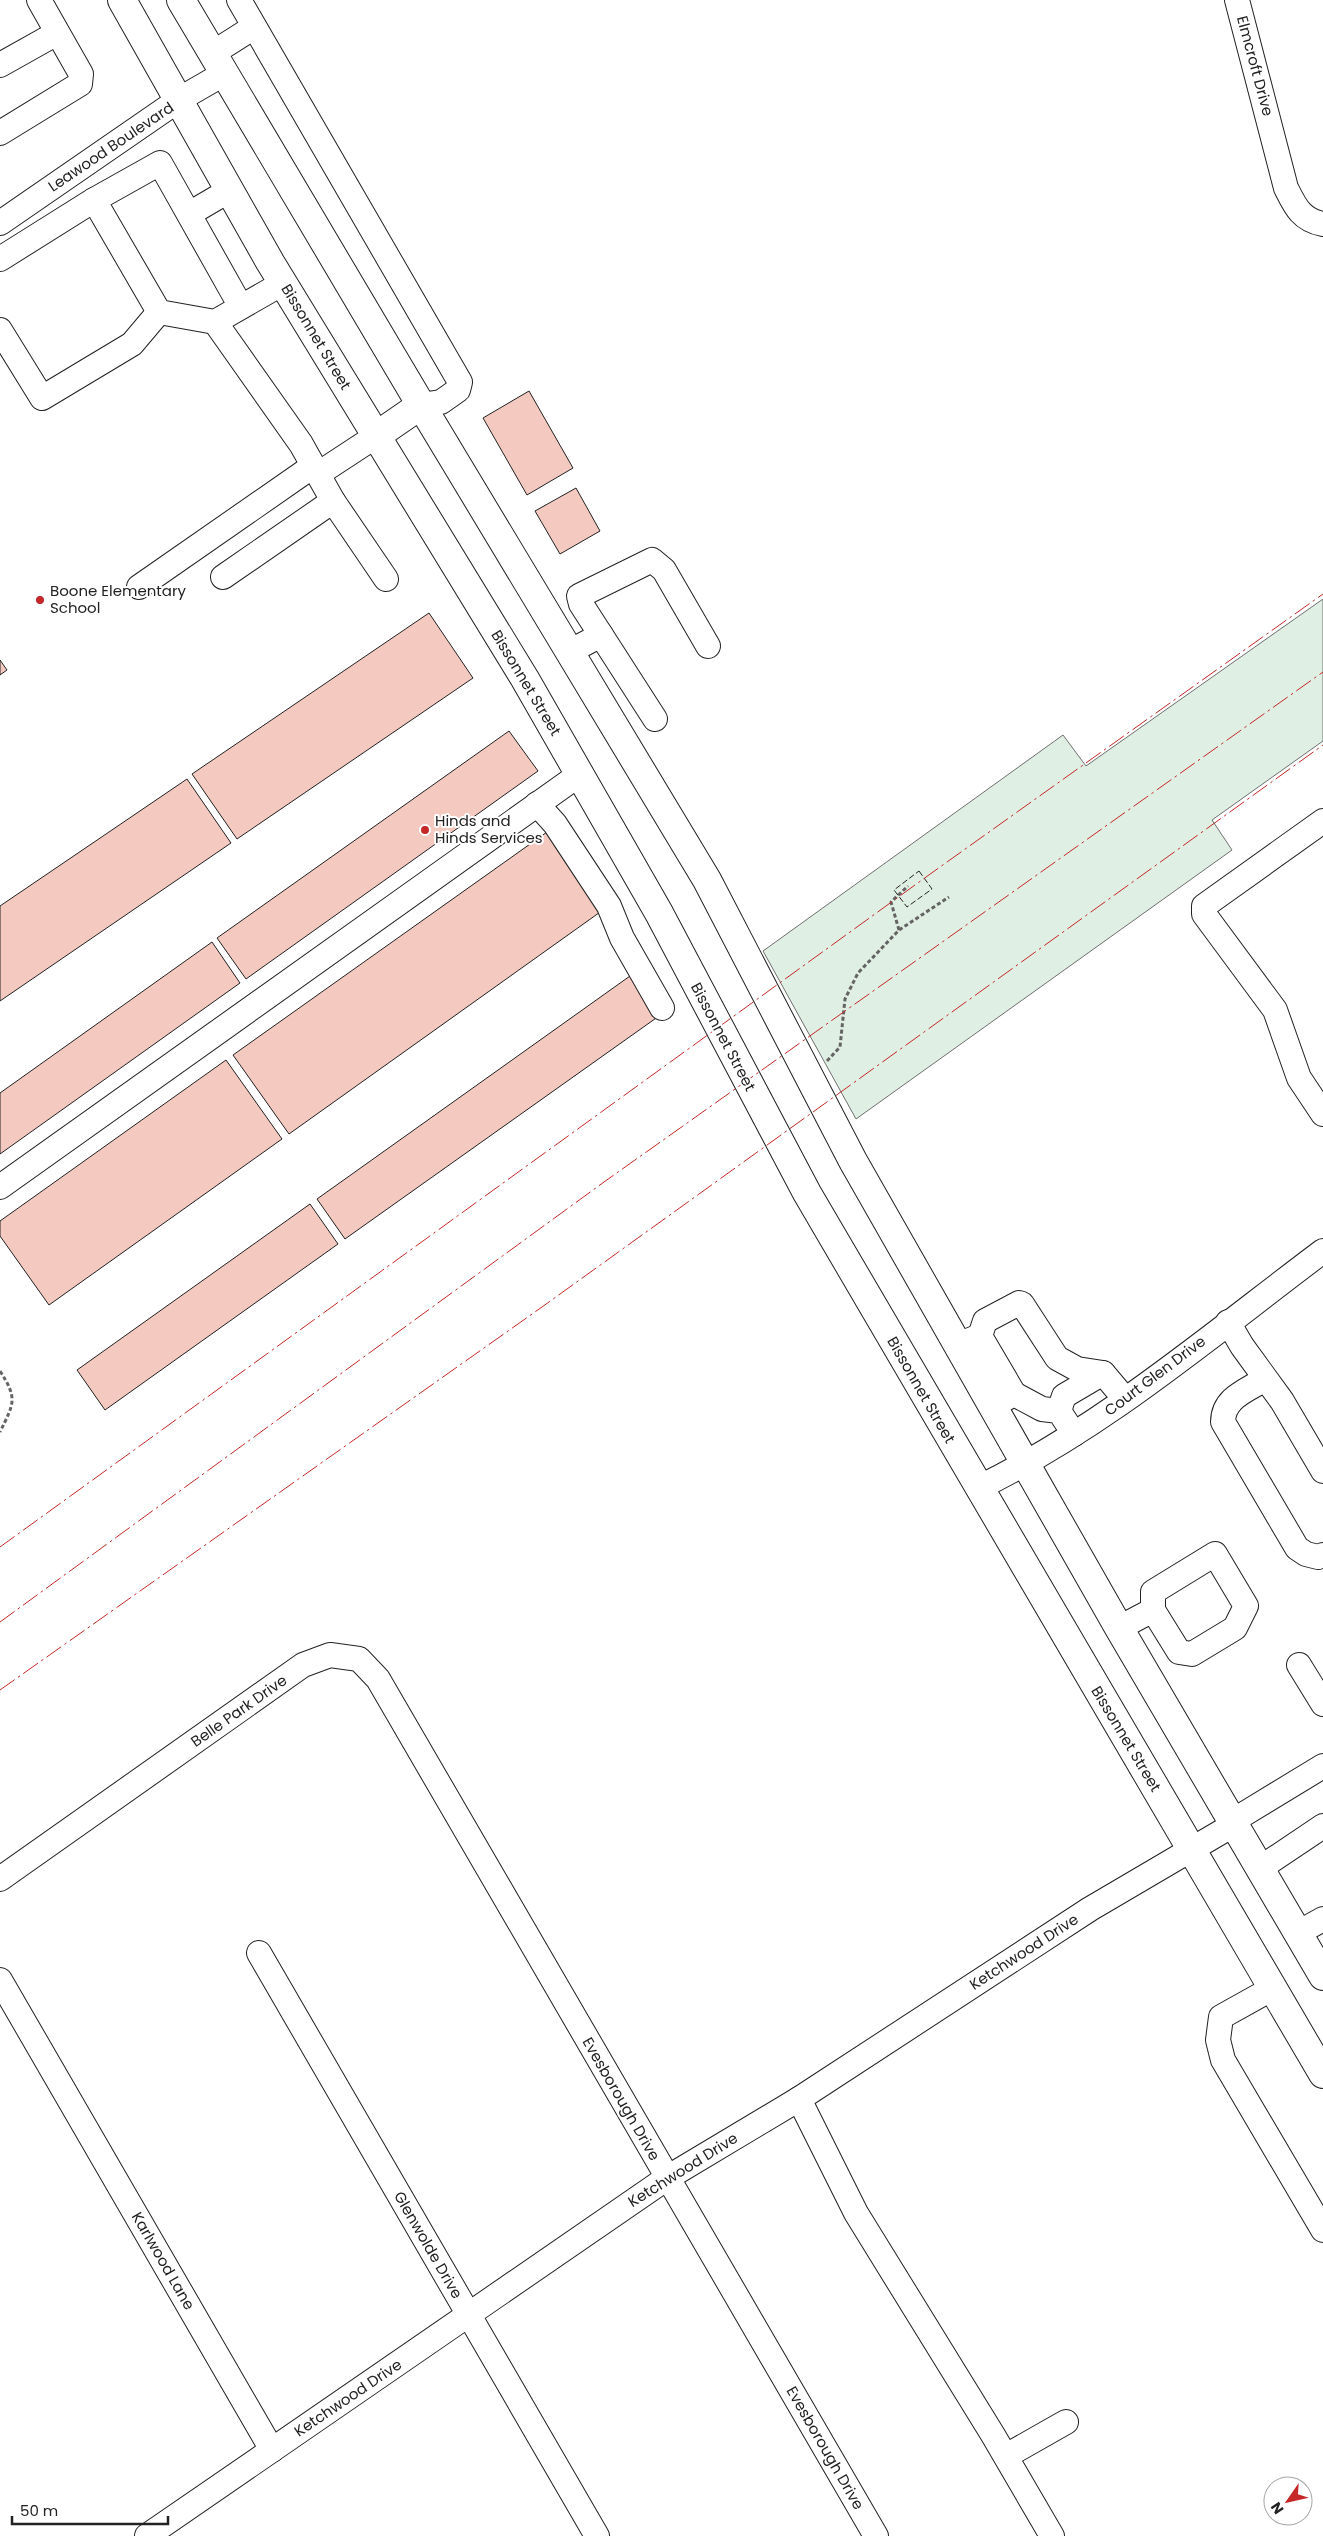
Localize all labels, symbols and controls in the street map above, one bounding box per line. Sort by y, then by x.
street label: Elmcroft Drive [1232,13,1279,118]
street label: Leawood Boulevard [44,97,178,196]
street label: Bissonnet Street [277,280,356,394]
place label: Boone Elementary School [50,580,187,618]
marker: Boone Elementary School [34,594,46,606]
street label: Bissonnet Street [487,626,566,740]
place label: Hinds and Hinds Services [435,810,543,848]
marker: Hinds and Hinds Services [419,824,431,836]
street label: Bissonnet Street [686,979,761,1095]
street label: Court Glen Drive [1100,1331,1210,1421]
street label: Bissonnet Street [882,1333,961,1447]
street label: Belle Park Drive [186,1670,291,1752]
street label: Bissonnet Street [1087,1682,1166,1796]
street label: Ketchwood Drive [965,1909,1082,1995]
street label: Evesborough Drive [578,2033,665,2164]
street label: Ketchwood Drive [624,2127,742,2212]
street label: Glenwolde Drive [389,2187,468,2302]
street label: Karlwood Lane [127,2208,200,2313]
street label: Ketchwood Drive [290,2354,406,2441]
street label: Evesborough Drive [782,2382,869,2513]
north arrow [1263,2476,1313,2526]
scale bar [12,2494,169,2526]
text: N [1266,2498,1288,2518]
text: 50 m [20,2500,58,2521]

